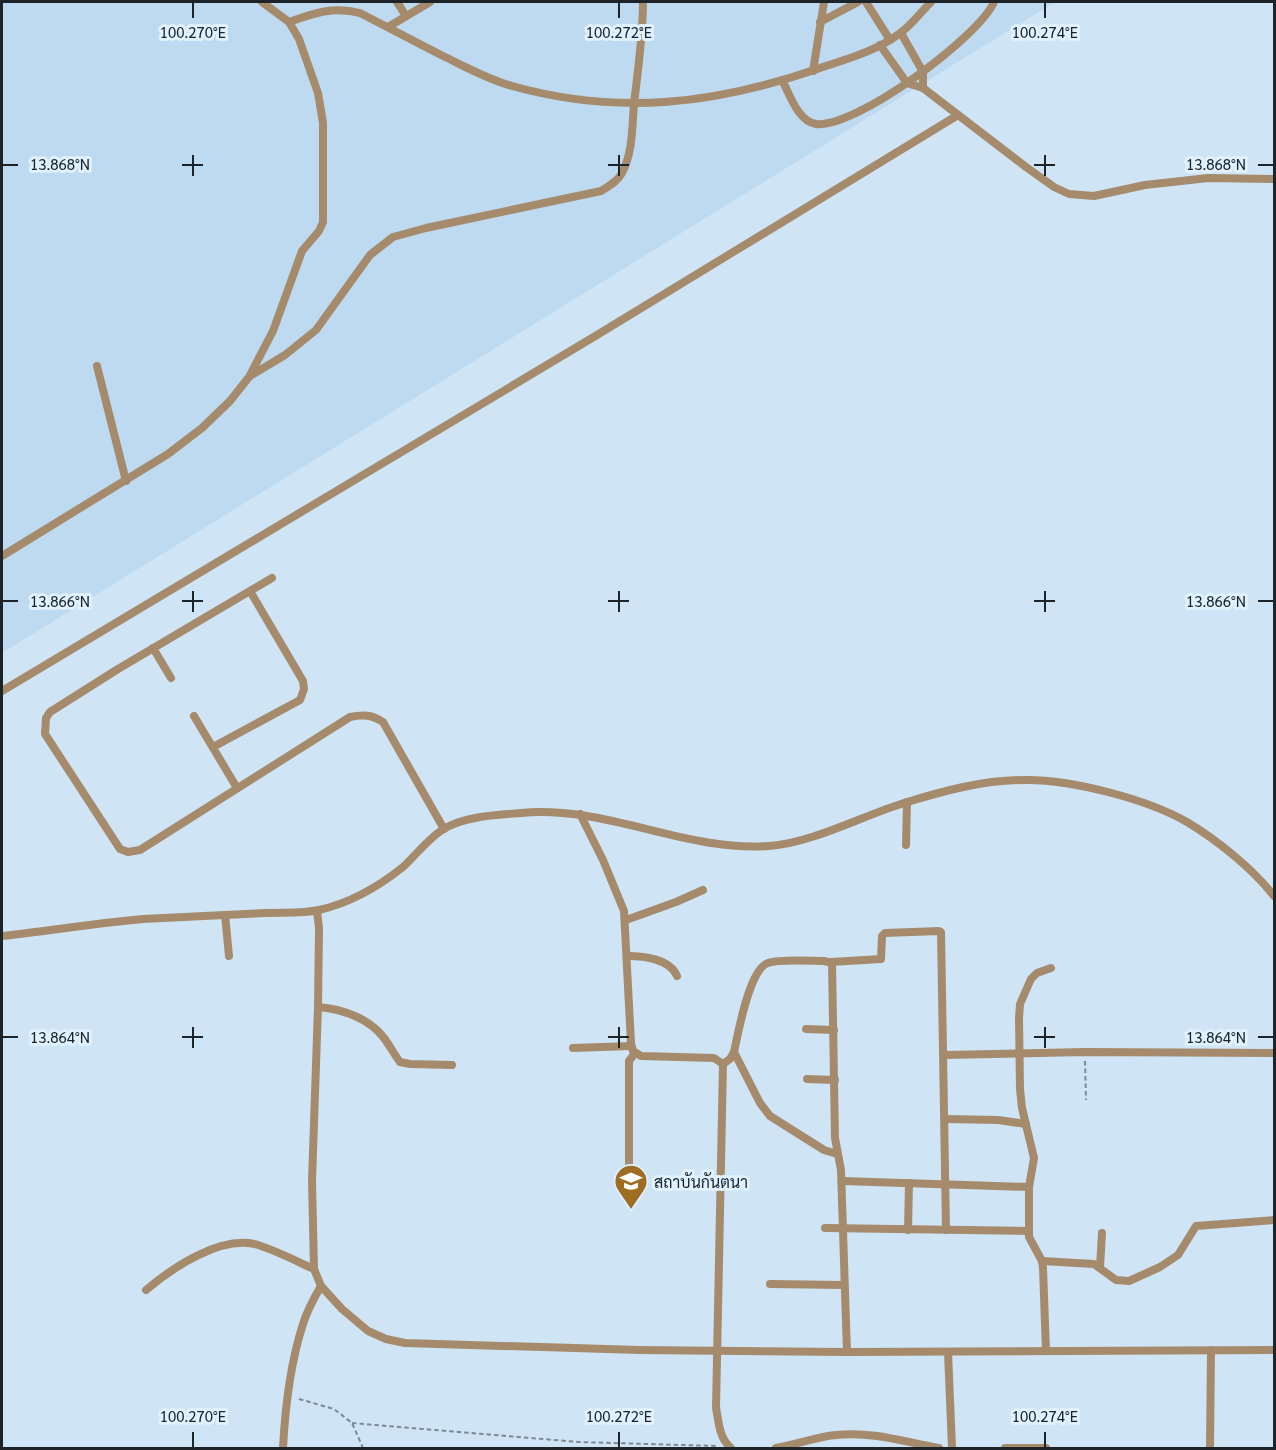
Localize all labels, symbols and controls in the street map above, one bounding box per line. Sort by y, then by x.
text: 100.270°E [160,22,226,41]
text: 100.272°E [586,22,652,41]
text: 100.274°E [1012,22,1078,41]
text: 13.868°N [30,154,90,173]
text: 13.868°N [1186,154,1246,173]
text: 13.866°N [30,591,90,610]
text: 13.866°N [1186,591,1246,610]
text: 13.864°N [30,1027,90,1046]
text: 13.864°N [1186,1027,1246,1046]
school or university icon: สถาบันกันตนา [613,1163,649,1210]
place label: สถาบันกันตนา [654,1171,748,1192]
text: 100.270°E [160,1406,226,1425]
text: 100.272°E [586,1406,652,1425]
text: 100.274°E [1012,1406,1078,1425]

